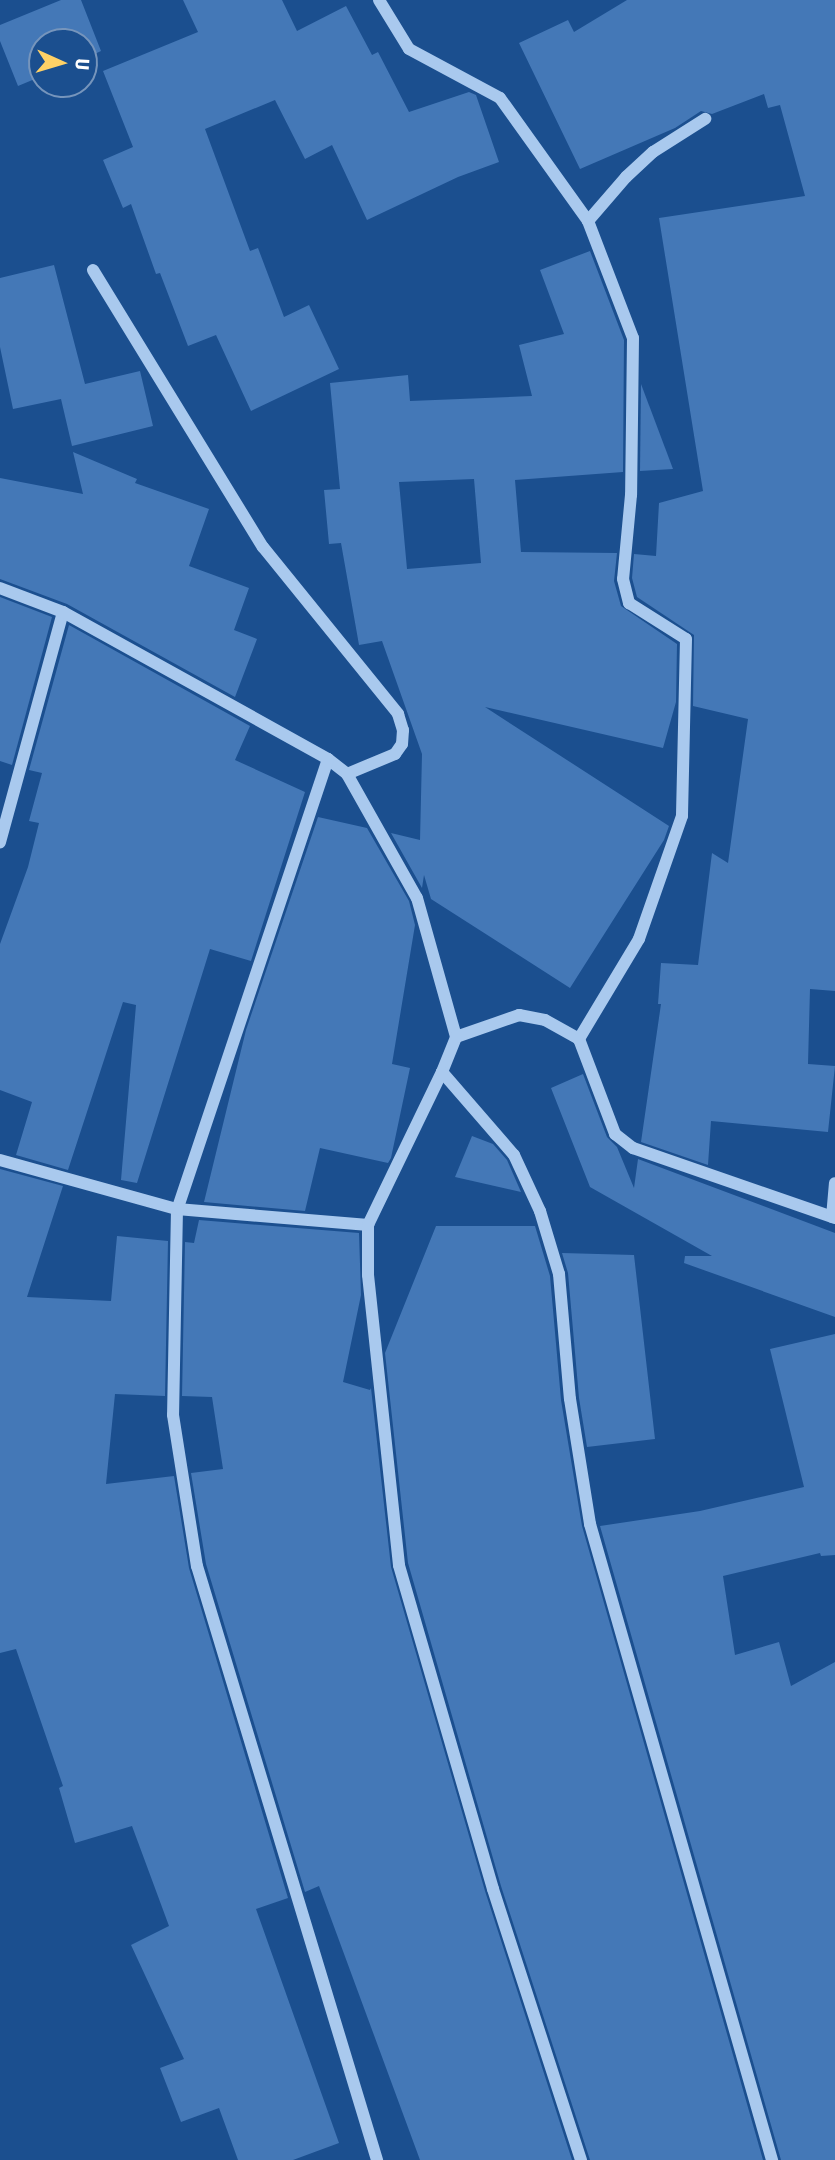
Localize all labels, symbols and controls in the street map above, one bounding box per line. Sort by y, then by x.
north arrow [28,28,98,98]
text: U [71,58,94,71]

